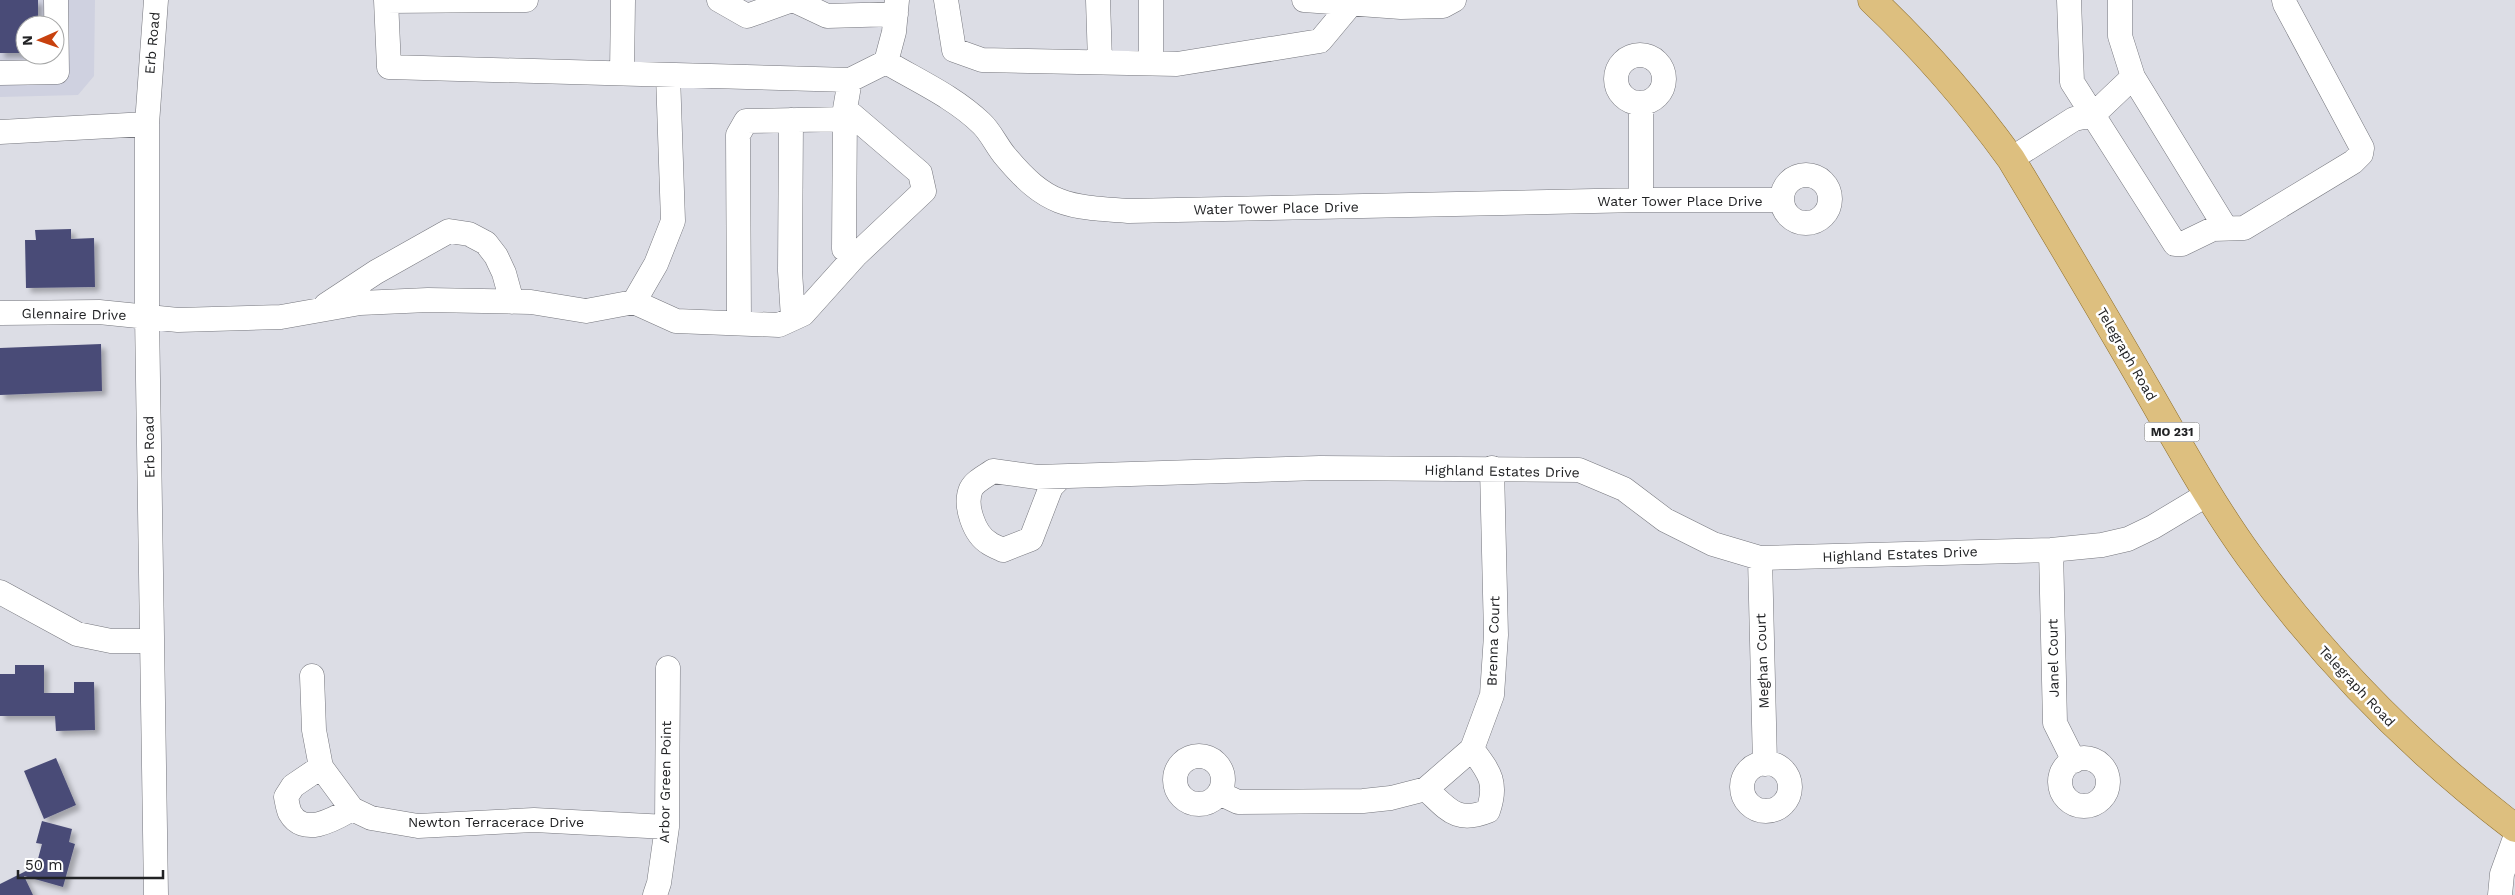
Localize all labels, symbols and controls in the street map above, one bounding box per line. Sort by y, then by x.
street label: Erb Road [141,11,163,75]
north arrow [15,15,65,65]
text: N [19,35,35,46]
street label: Water Tower Place Drive [1597,193,1763,209]
street label: Water Tower Place Drive [1193,199,1359,217]
street label: Glennaire Drive [22,305,126,323]
street label: Telegraph Road [2094,305,2160,403]
street label: Erb Road [140,416,158,478]
road number: MO 231 [2144,422,2200,442]
street label: Highland Estates Drive [1424,462,1580,480]
street label: Highland Estates Drive [1822,543,1978,565]
street label: Brenna Court [1483,596,1503,686]
street label: Meghan Court [1752,613,1772,709]
street label: Janel Court [2044,618,2062,697]
street label: Telegraph Road [2315,642,2399,730]
street label: Arbor Green Point [656,721,674,843]
street label: Newton Terracerace Drive [408,814,584,830]
scale bar [18,848,162,880]
text: 50 m [25,856,62,874]

